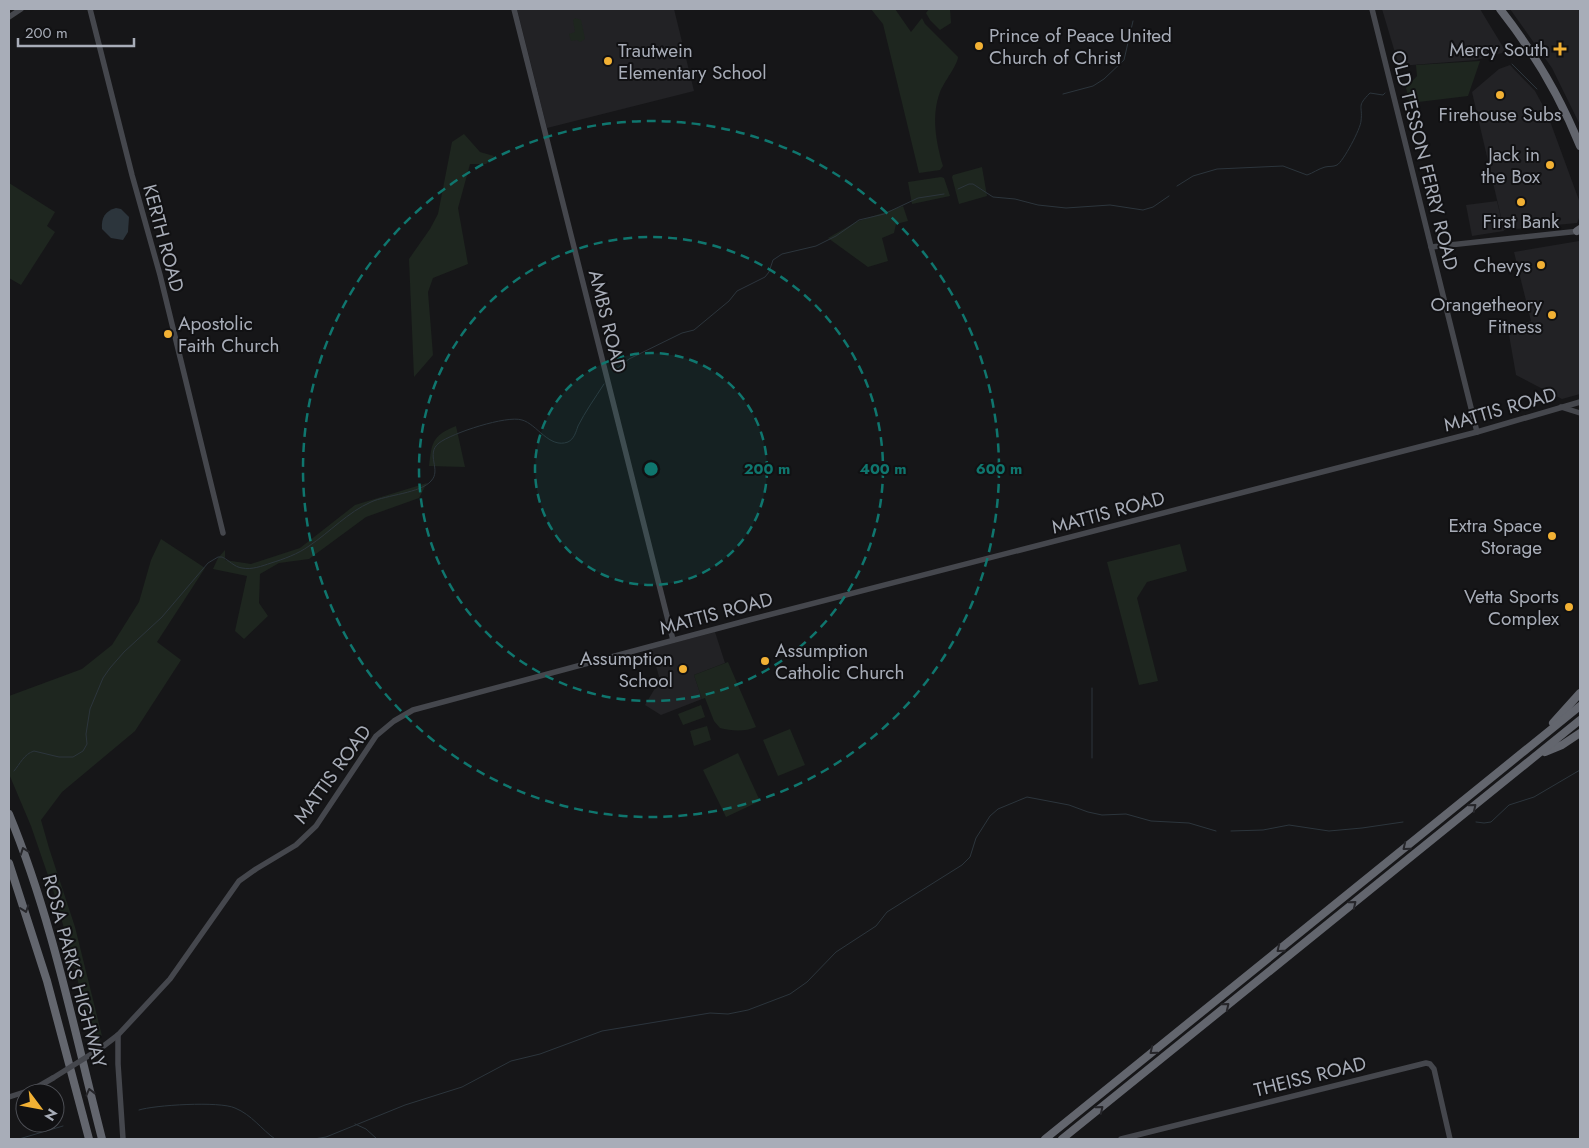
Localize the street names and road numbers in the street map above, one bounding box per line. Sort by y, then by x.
street label: OLD TESSON FERRY ROAD [1384,47,1465,273]
street label: KERTH ROAD [136,181,191,295]
street label: AMBS ROAD [582,267,633,375]
street label: MATTIS ROAD [1441,380,1560,438]
street label: MATTIS ROAD [1049,484,1168,541]
street label: MATTIS ROAD [657,585,776,642]
street label: MATTIS ROAD [287,719,378,829]
street label: ROSA PARKS HIGHWAY [36,872,113,1071]
street label: THEISS ROAD [1251,1050,1369,1103]

